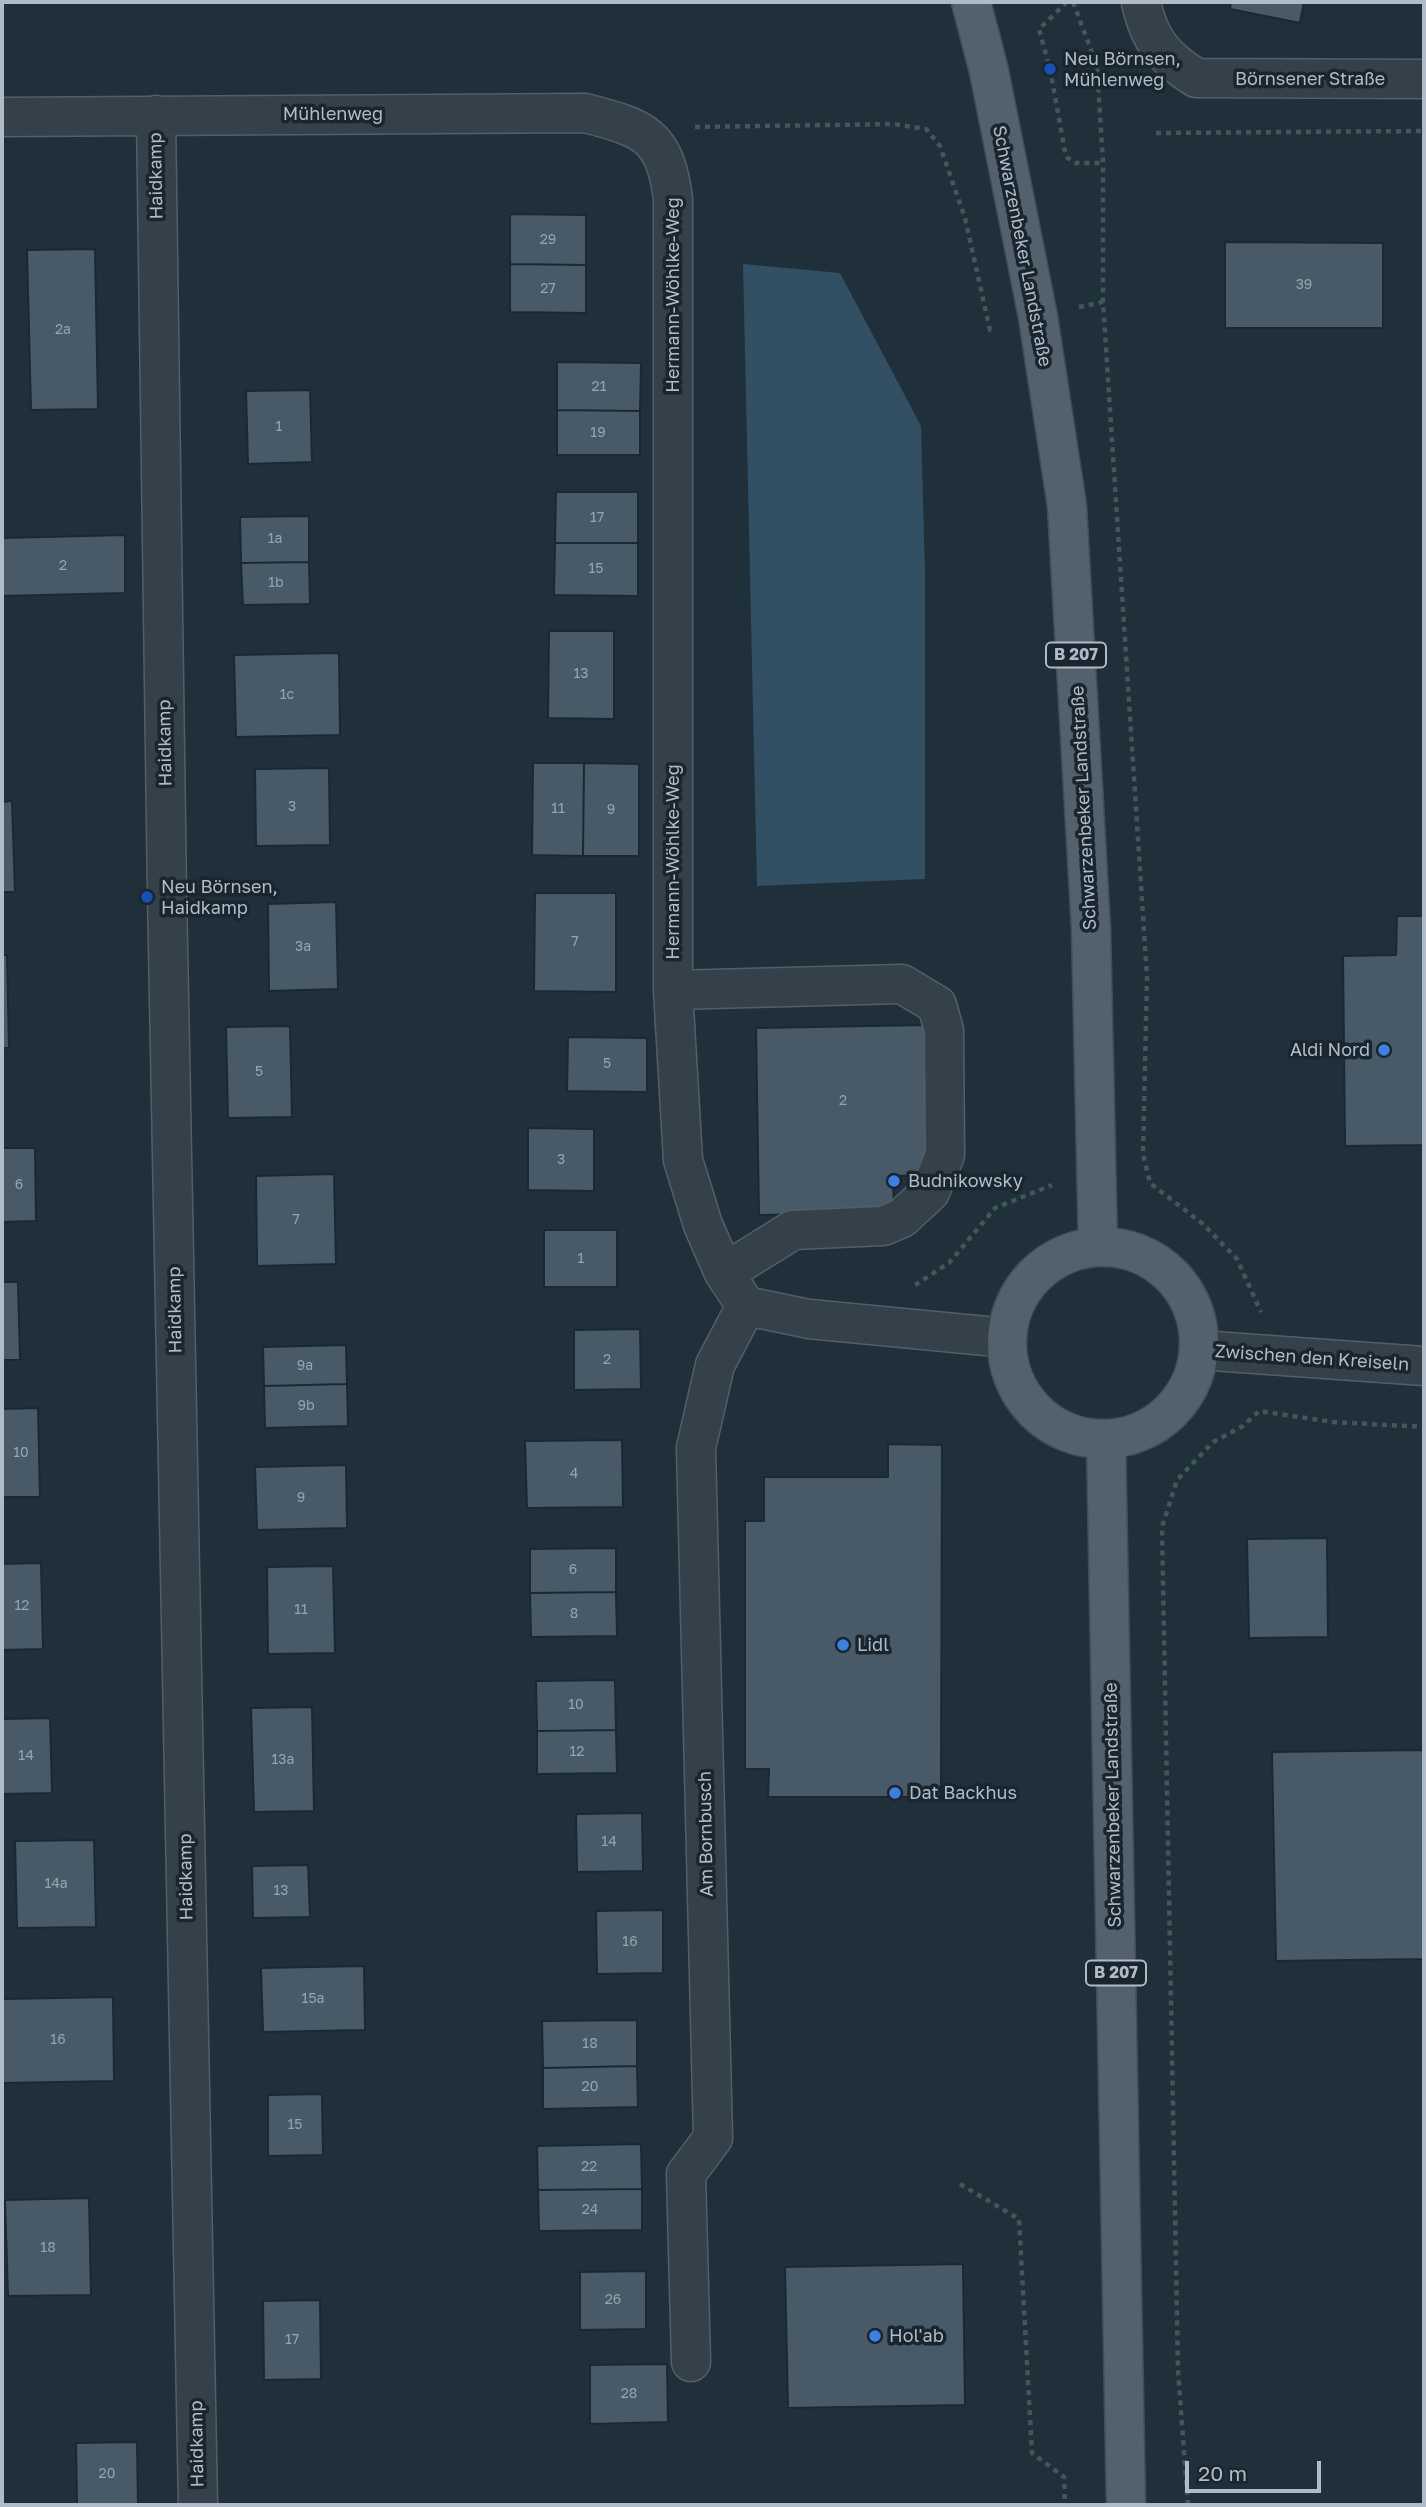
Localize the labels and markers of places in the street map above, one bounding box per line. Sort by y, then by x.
place label: Neu Börnsen, Mühlenweg [1064,48,1181,90]
marker: Neu Börnsen, Mühlenweg [1042,61,1058,77]
place label: Neu Börnsen, Haidkamp [161,876,278,918]
marker: Neu Börnsen, Haidkamp [139,889,155,905]
place label: Aldi Nord [1290,1039,1370,1061]
marker: Aldi Nord [1376,1042,1392,1058]
place label: Budnikowsky [908,1170,1023,1192]
marker: Budnikowsky [886,1173,902,1189]
place label: Lidl [857,1634,889,1656]
marker: Lidl [835,1637,851,1653]
place label: Dat Backhus [909,1782,1017,1804]
marker: Dat Backhus [887,1785,903,1801]
place label: Hol'ab [889,2325,944,2347]
marker: Hol'ab [867,2328,883,2344]

